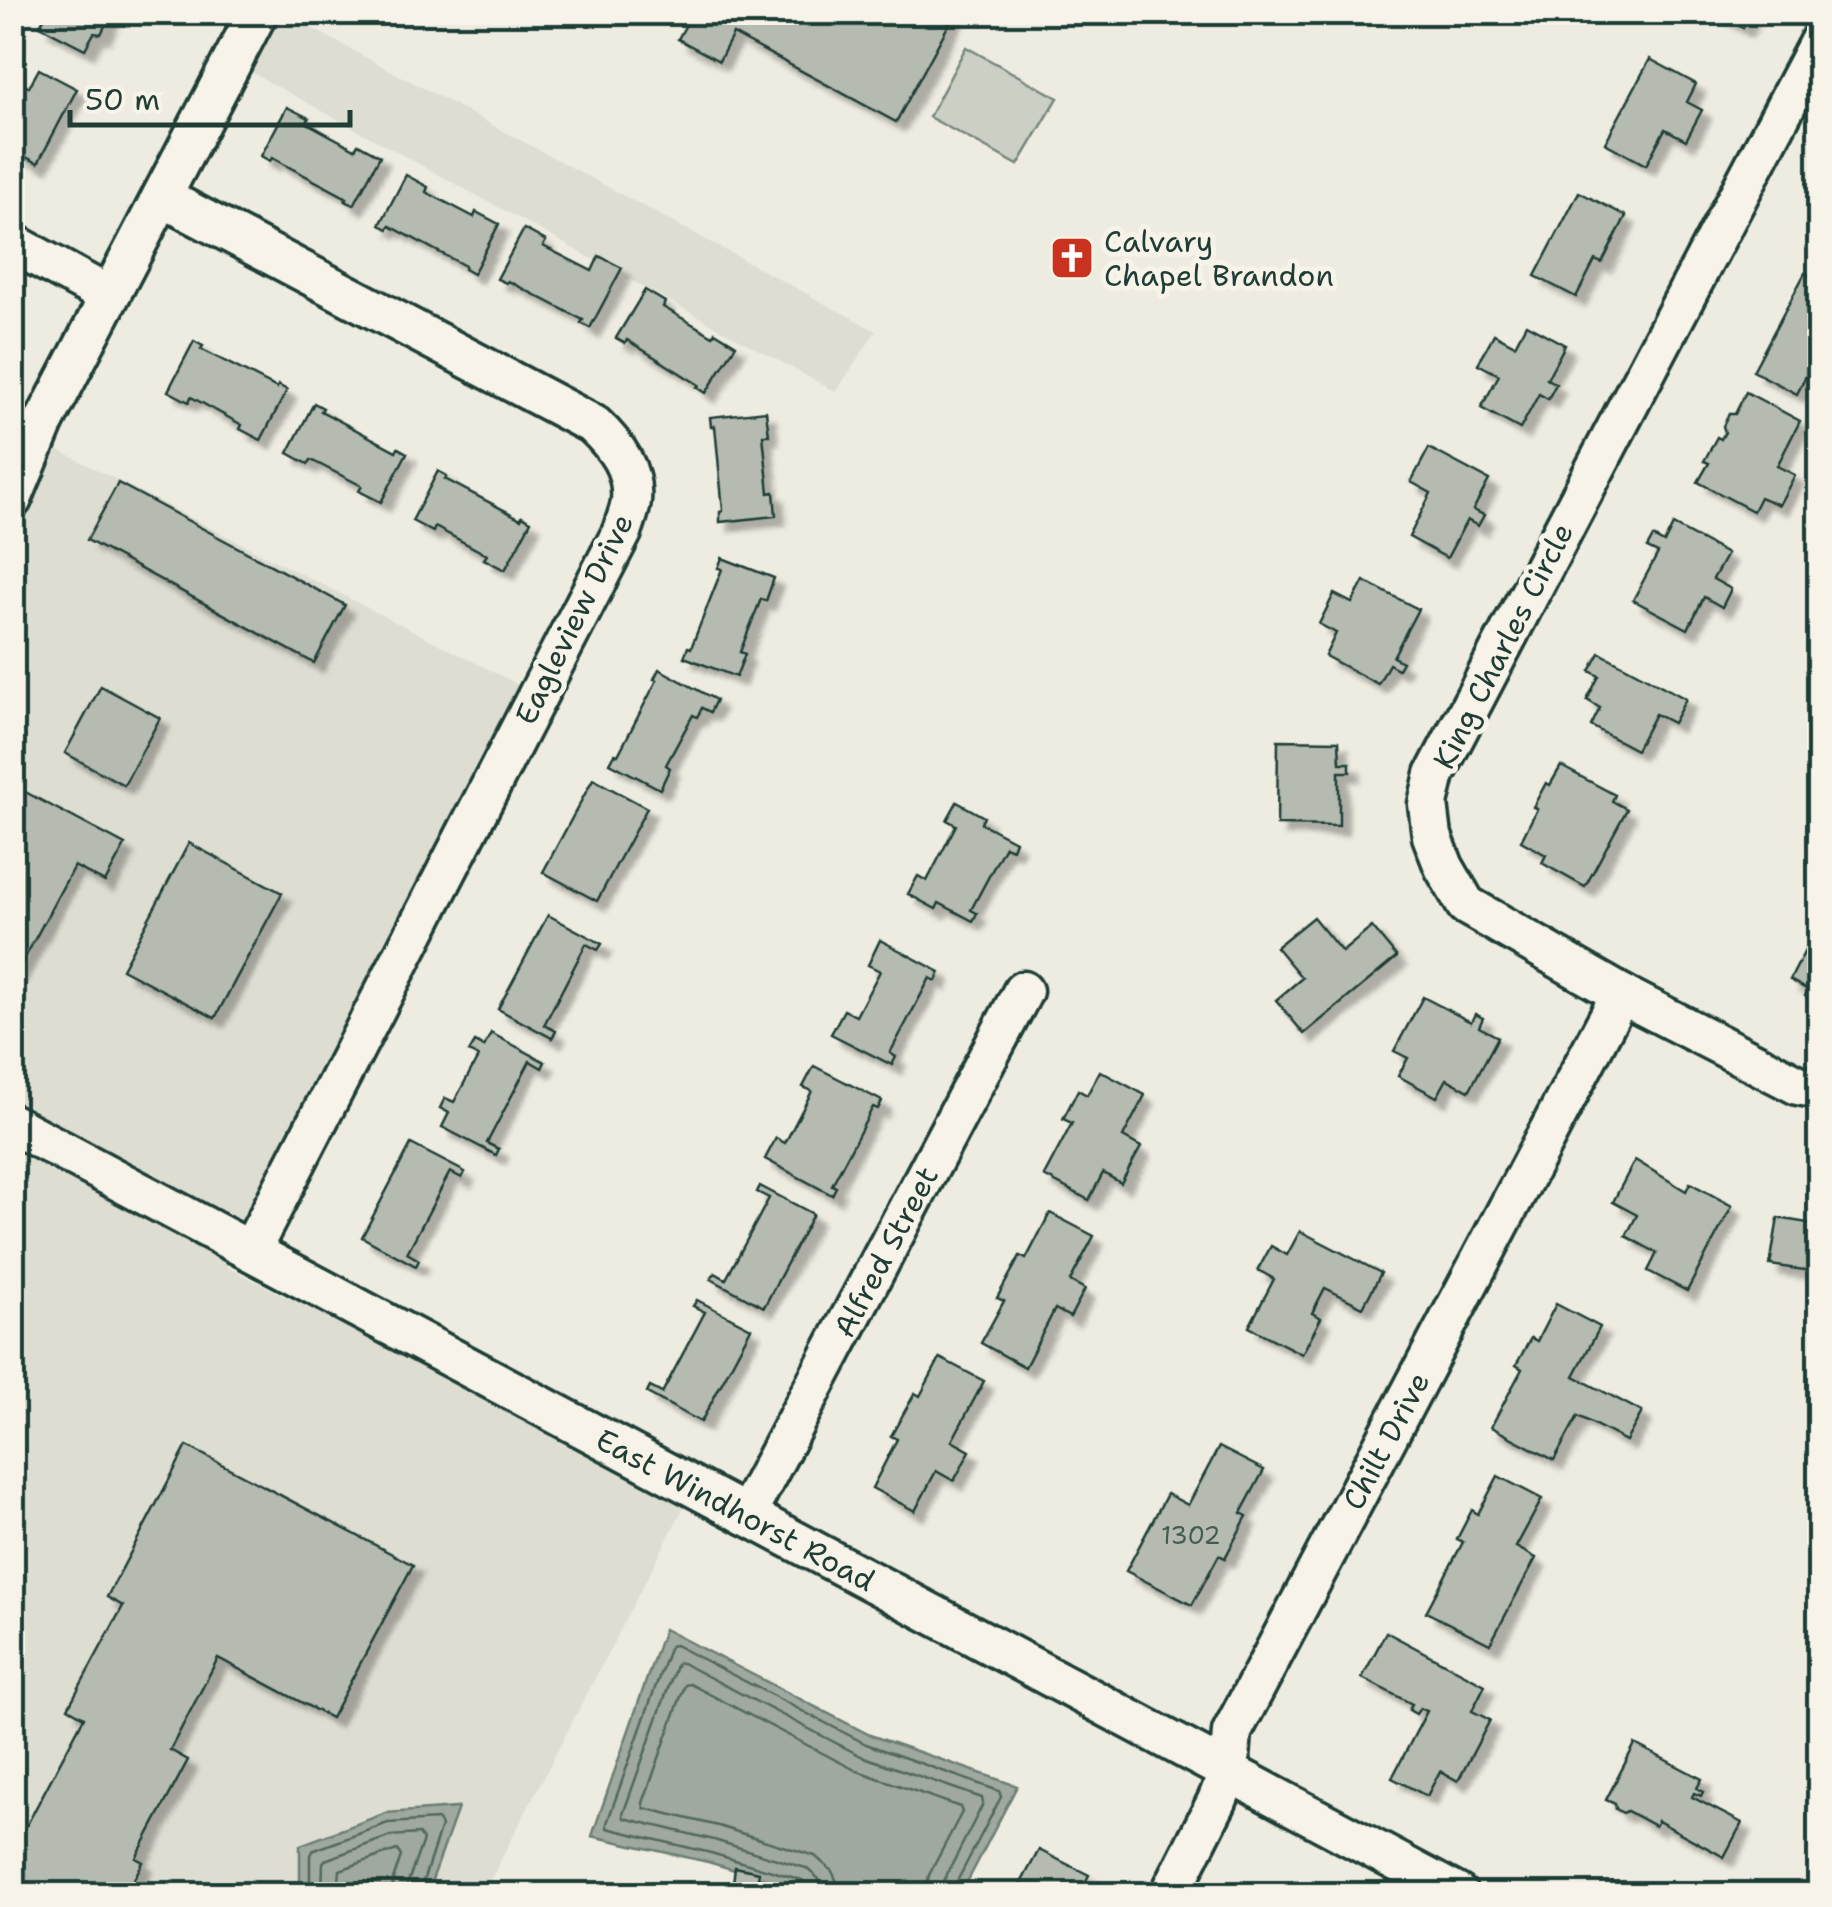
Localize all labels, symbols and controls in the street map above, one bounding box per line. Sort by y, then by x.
scale bar [70,65,350,127]
text: 50 m [85,79,160,120]
place label: Calvary Chapel Brandon [1104,221,1334,296]
church icon: Calvary Chapel Brandon [1049,235,1095,281]
street label: Eagleview Drive [505,507,643,731]
street label: King Charles Circle [1423,516,1583,776]
street label: Alfred Street [823,1159,947,1344]
street label: Chilt Drive [1332,1365,1439,1517]
street label: East Windhorst Road [589,1418,882,1600]
house number: 1302 [1161,1518,1221,1552]

